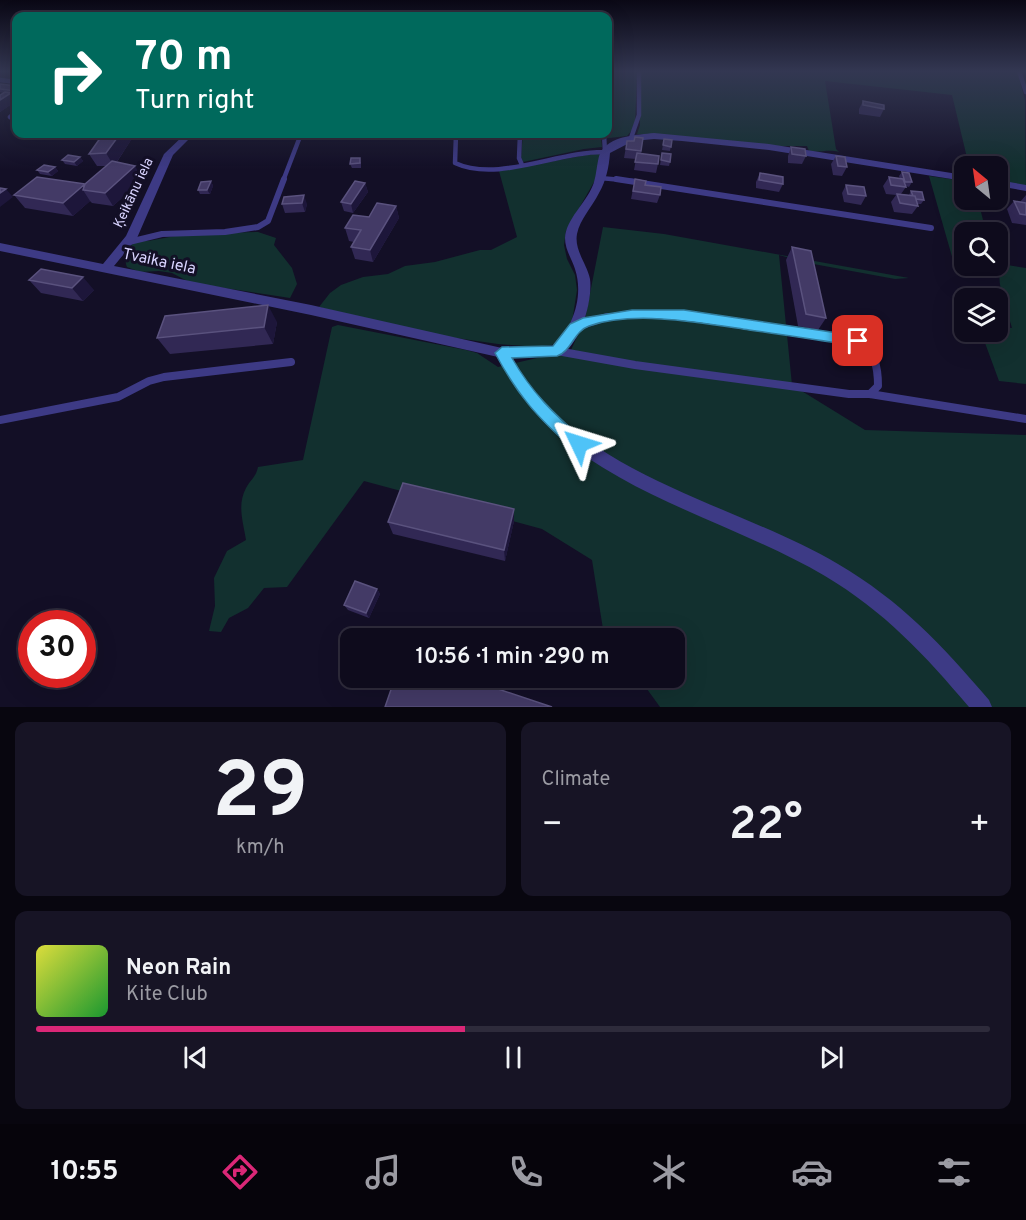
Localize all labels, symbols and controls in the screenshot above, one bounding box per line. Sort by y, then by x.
text: 70 m [135,32,233,85]
icon: right [36,36,114,114]
text: Turn right [135,84,254,118]
street label: Ķeikānu iela [110,155,158,231]
north arrow [954,156,1008,210]
map controls [954,156,1008,342]
button: search [954,222,1008,276]
street label: Tvaika iela [120,244,198,280]
button: layers [954,288,1008,342]
pin [832,315,883,366]
icon: arrive [841,324,874,357]
position arrow [547,412,611,476]
speed limit sign: 30 [18,610,96,688]
text: 10:56 · 1 min · 290 m [415,644,610,671]
text: 29 [212,746,308,845]
text: Climate [542,767,610,793]
text: 22° [729,798,803,855]
text: − [542,805,563,847]
text: + [969,805,990,847]
text: km/h [236,835,285,861]
text: Neon Rain [126,955,231,982]
text: Kite Club [126,982,208,1008]
icon: previous [179,1041,212,1074]
icon: pause [497,1041,530,1074]
icon: next [815,1041,848,1074]
icon: directions [219,1151,261,1193]
icon: music [362,1151,404,1193]
icon: phone [505,1151,547,1193]
icon: climate [648,1151,690,1193]
icon: car [791,1151,833,1193]
icon: filters [933,1151,975,1193]
text: 10:55 [50,1155,119,1189]

